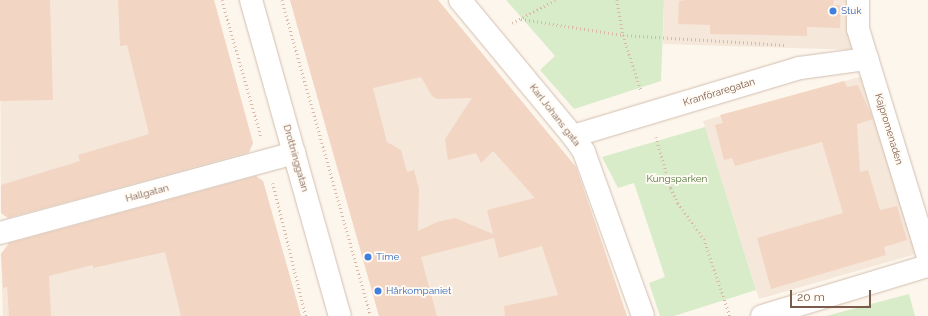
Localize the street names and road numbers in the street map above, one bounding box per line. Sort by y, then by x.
street label: Kranföraregatan [682,75,756,109]
street label: Karl Johans gata [527,81,583,149]
street label: Kajpromenaden [872,92,906,166]
street label: Drottninggatan [281,123,311,193]
street label: Hallgatan [124,181,170,205]

